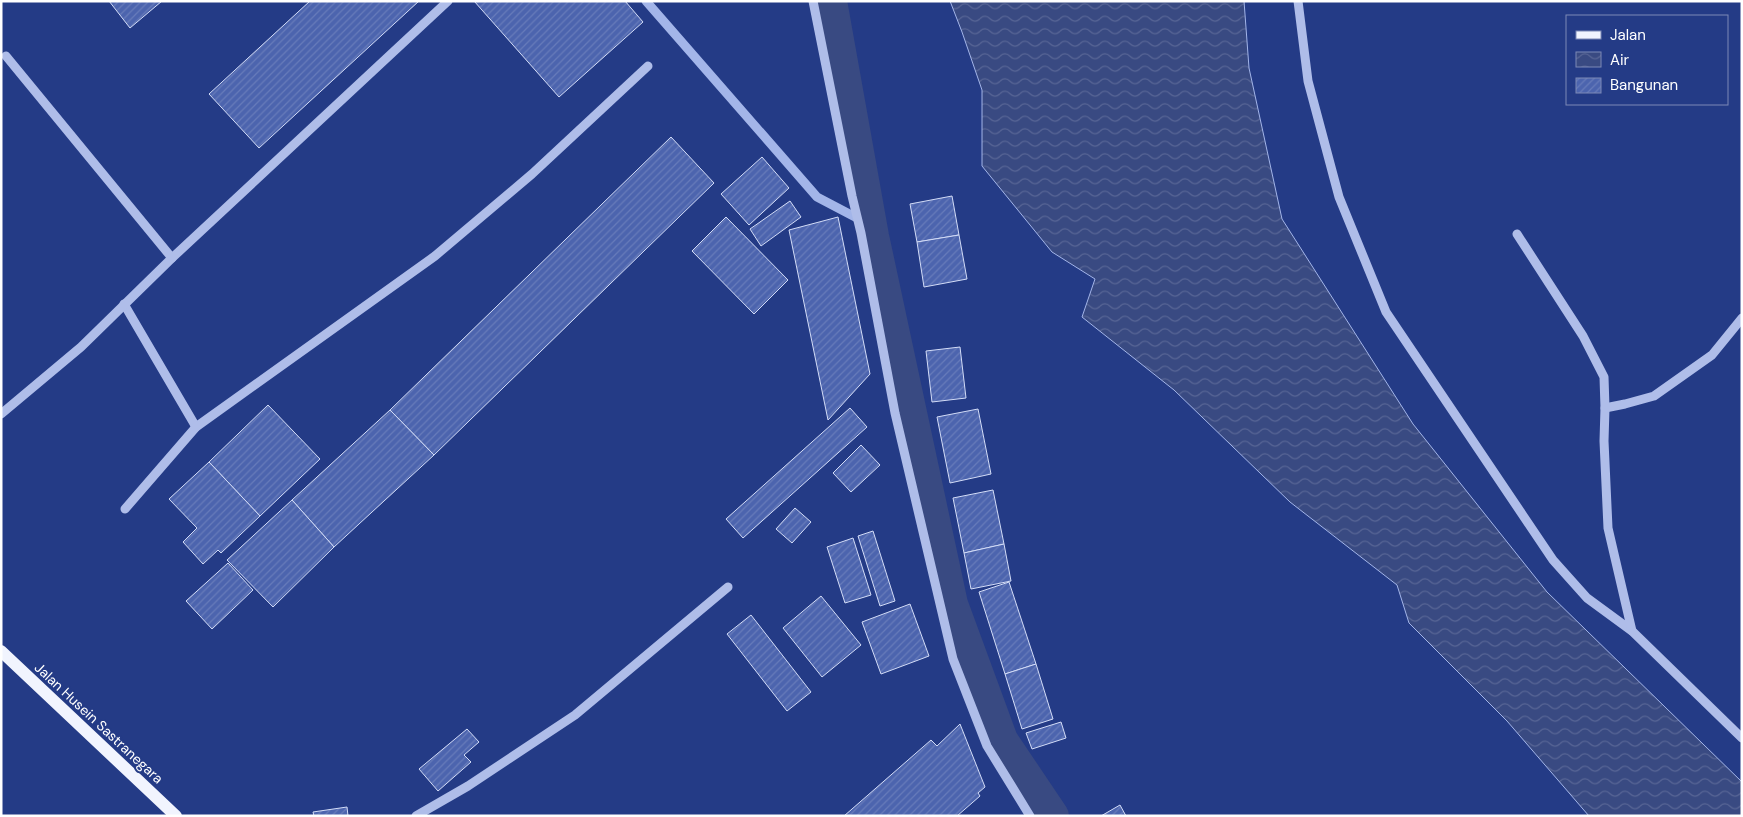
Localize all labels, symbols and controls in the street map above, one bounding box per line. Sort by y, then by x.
legend [1566,15,1728,105]
text: Jalan [1610,25,1646,45]
text: Air [1610,50,1630,70]
text: Bangunan [1610,75,1678,95]
street label: Jalan Husein Sastranegara [31,659,167,787]

